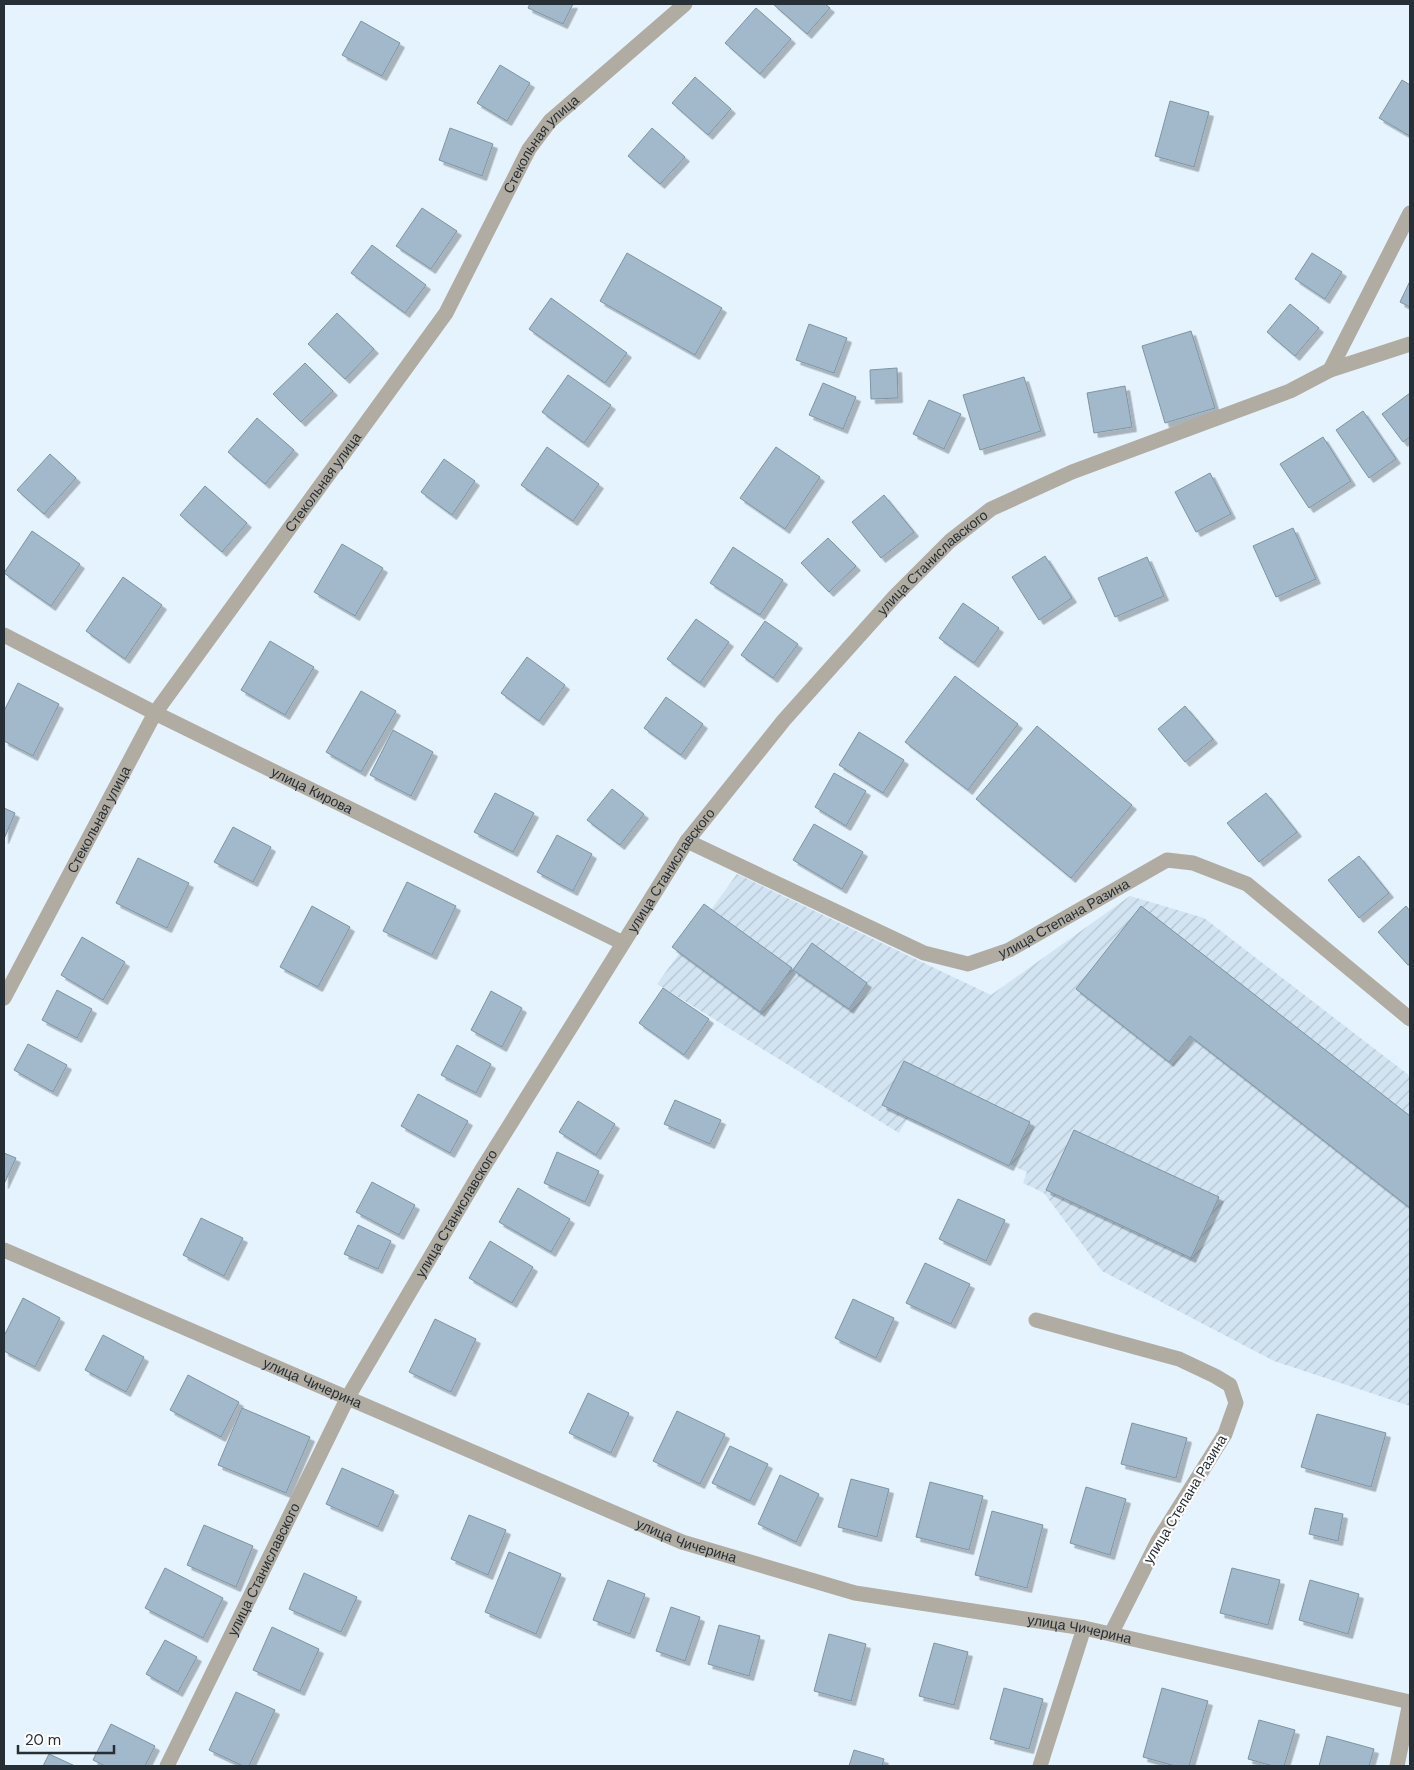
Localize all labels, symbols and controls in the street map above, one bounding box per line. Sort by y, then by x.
street label: Стекольная улица [499,91,583,196]
street label: Стекольная улица [281,429,365,535]
street label: улица Станиславского [873,506,992,619]
street label: Стекольная улица [63,763,134,876]
street label: улица Кирова [268,763,356,818]
street label: улица Станиславского [623,804,719,936]
street label: улица Степана Разина [996,874,1133,962]
street label: улица Станиславского [411,1146,501,1281]
street label: улица Чичерина [261,1354,365,1412]
street label: улица Степана Разина [1139,1431,1231,1567]
street label: улица Станиславского [223,1500,304,1639]
street label: улица Чичерина [633,1514,739,1567]
street label: улица Чичерина [1026,1610,1134,1648]
scale bar [18,1722,114,1754]
text: 20 m [25,1730,61,1750]

